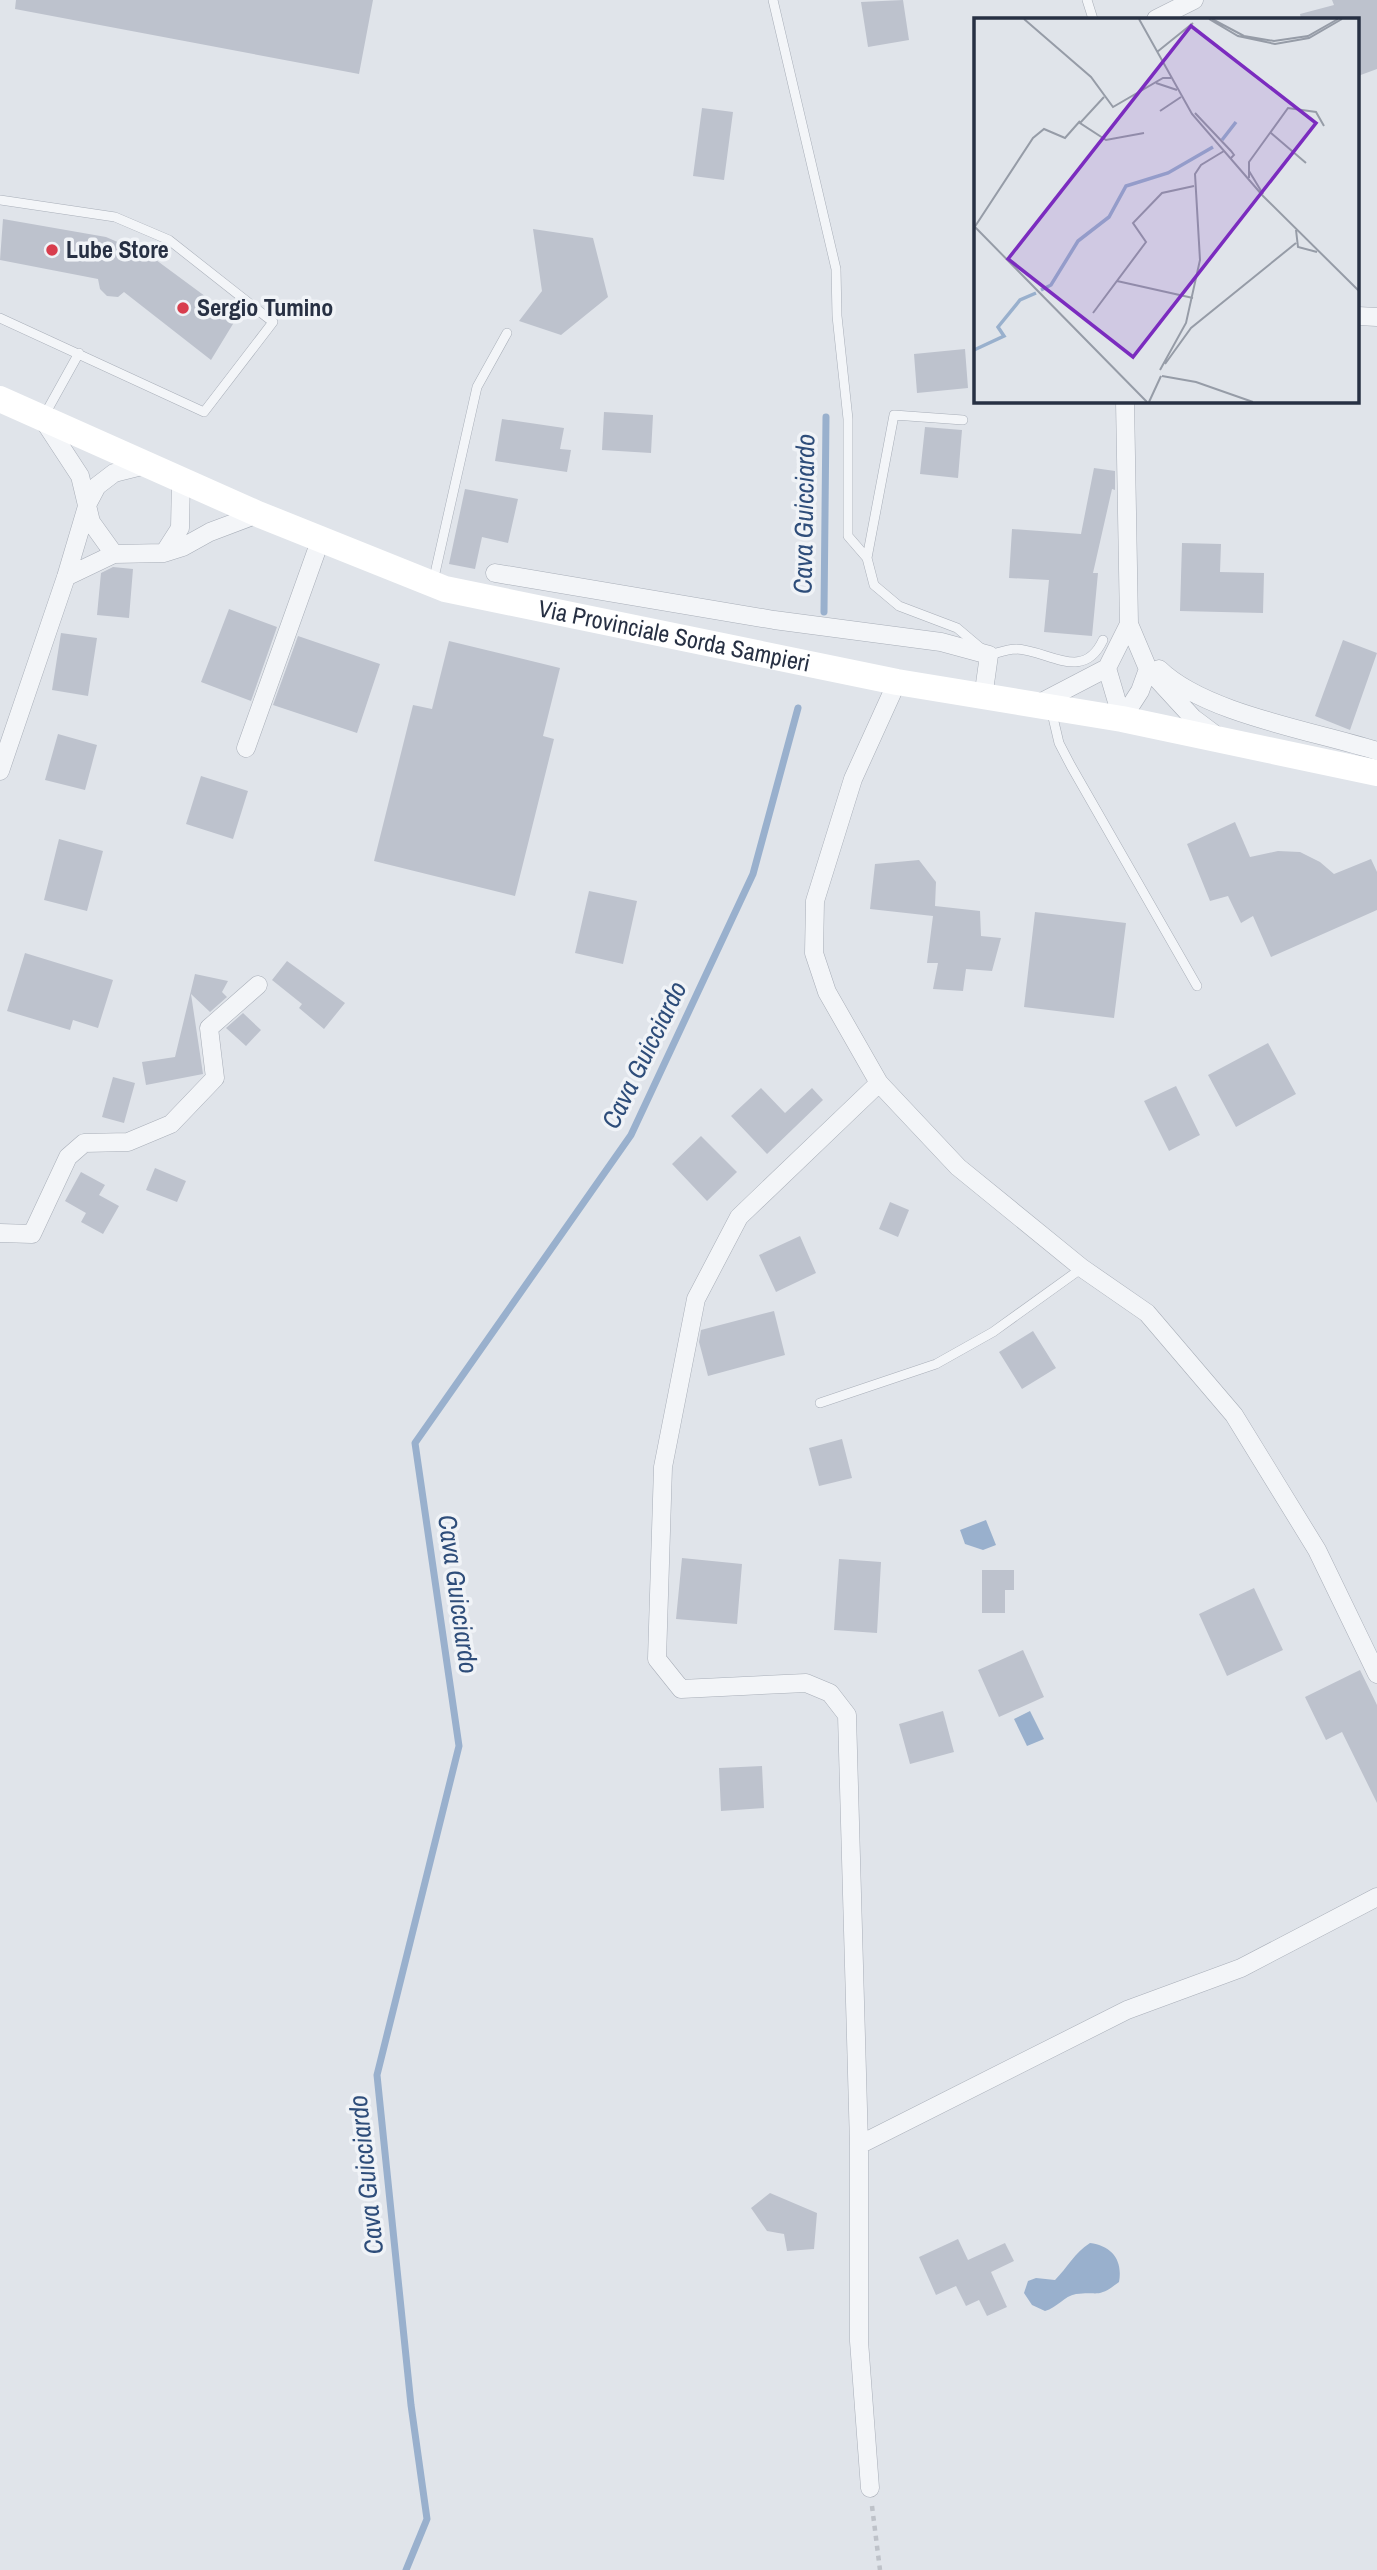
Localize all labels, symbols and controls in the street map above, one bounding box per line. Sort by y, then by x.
inset map [974,18,1360,402]
place label: Lube Store [66,233,169,265]
marker: Lube Store [44,242,60,258]
place label: Sergio Tumino [197,291,333,323]
marker: Sergio Tumino [175,300,191,316]
water label: Cava Guicciardo [785,434,822,594]
street label: Via Provinciale Sorda Sampieri [536,592,813,679]
water label: Cava Guicciardo [593,975,694,1134]
water label: Cava Guicciardo [430,1512,487,1676]
water label: Cava Guicciardo [340,2094,391,2256]

